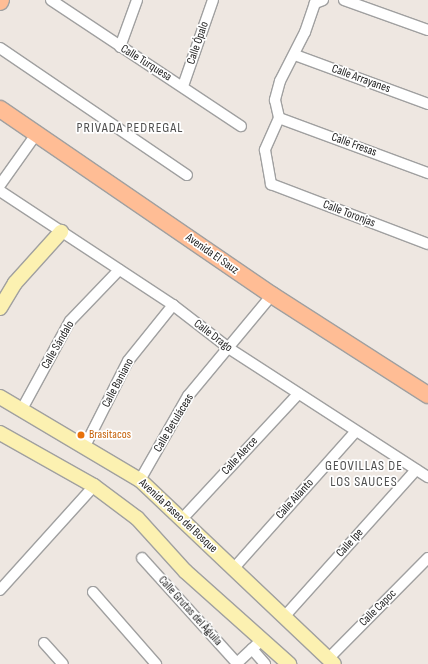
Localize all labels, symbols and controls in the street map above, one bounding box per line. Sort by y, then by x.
street label: Calle Ópalo [184,20,212,66]
street label: Calle Turquesa [118,42,174,84]
street label: Calle Arrayanes [330,62,392,96]
district label: PRIVADA PEDREGAL [77,120,183,136]
street label: Calle Fresas [329,130,379,160]
street label: Calle Toronjas [321,197,377,231]
street label: Avenida El Sauz [183,230,241,278]
street label: Calle Drago [191,317,235,355]
street label: Calle Sándalo [38,318,78,372]
street label: Calle Baniano [99,356,137,410]
street label: Calle Betuláceas [151,391,197,455]
place label: Brasitacos [89,428,131,442]
marker: Brasitacos [76,430,86,440]
street label: Calle Alerce [219,434,261,478]
district label: GEOVILLAS DE LOS SAUCES [325,458,403,490]
street label: Avenida Paseo del Bosque [136,476,220,556]
street label: Calle Ailanto [273,476,317,522]
street label: Calle Ipe [333,526,367,560]
street label: Calle Grutas del Águila [155,573,225,649]
street label: Calle Capoc [356,586,400,630]

